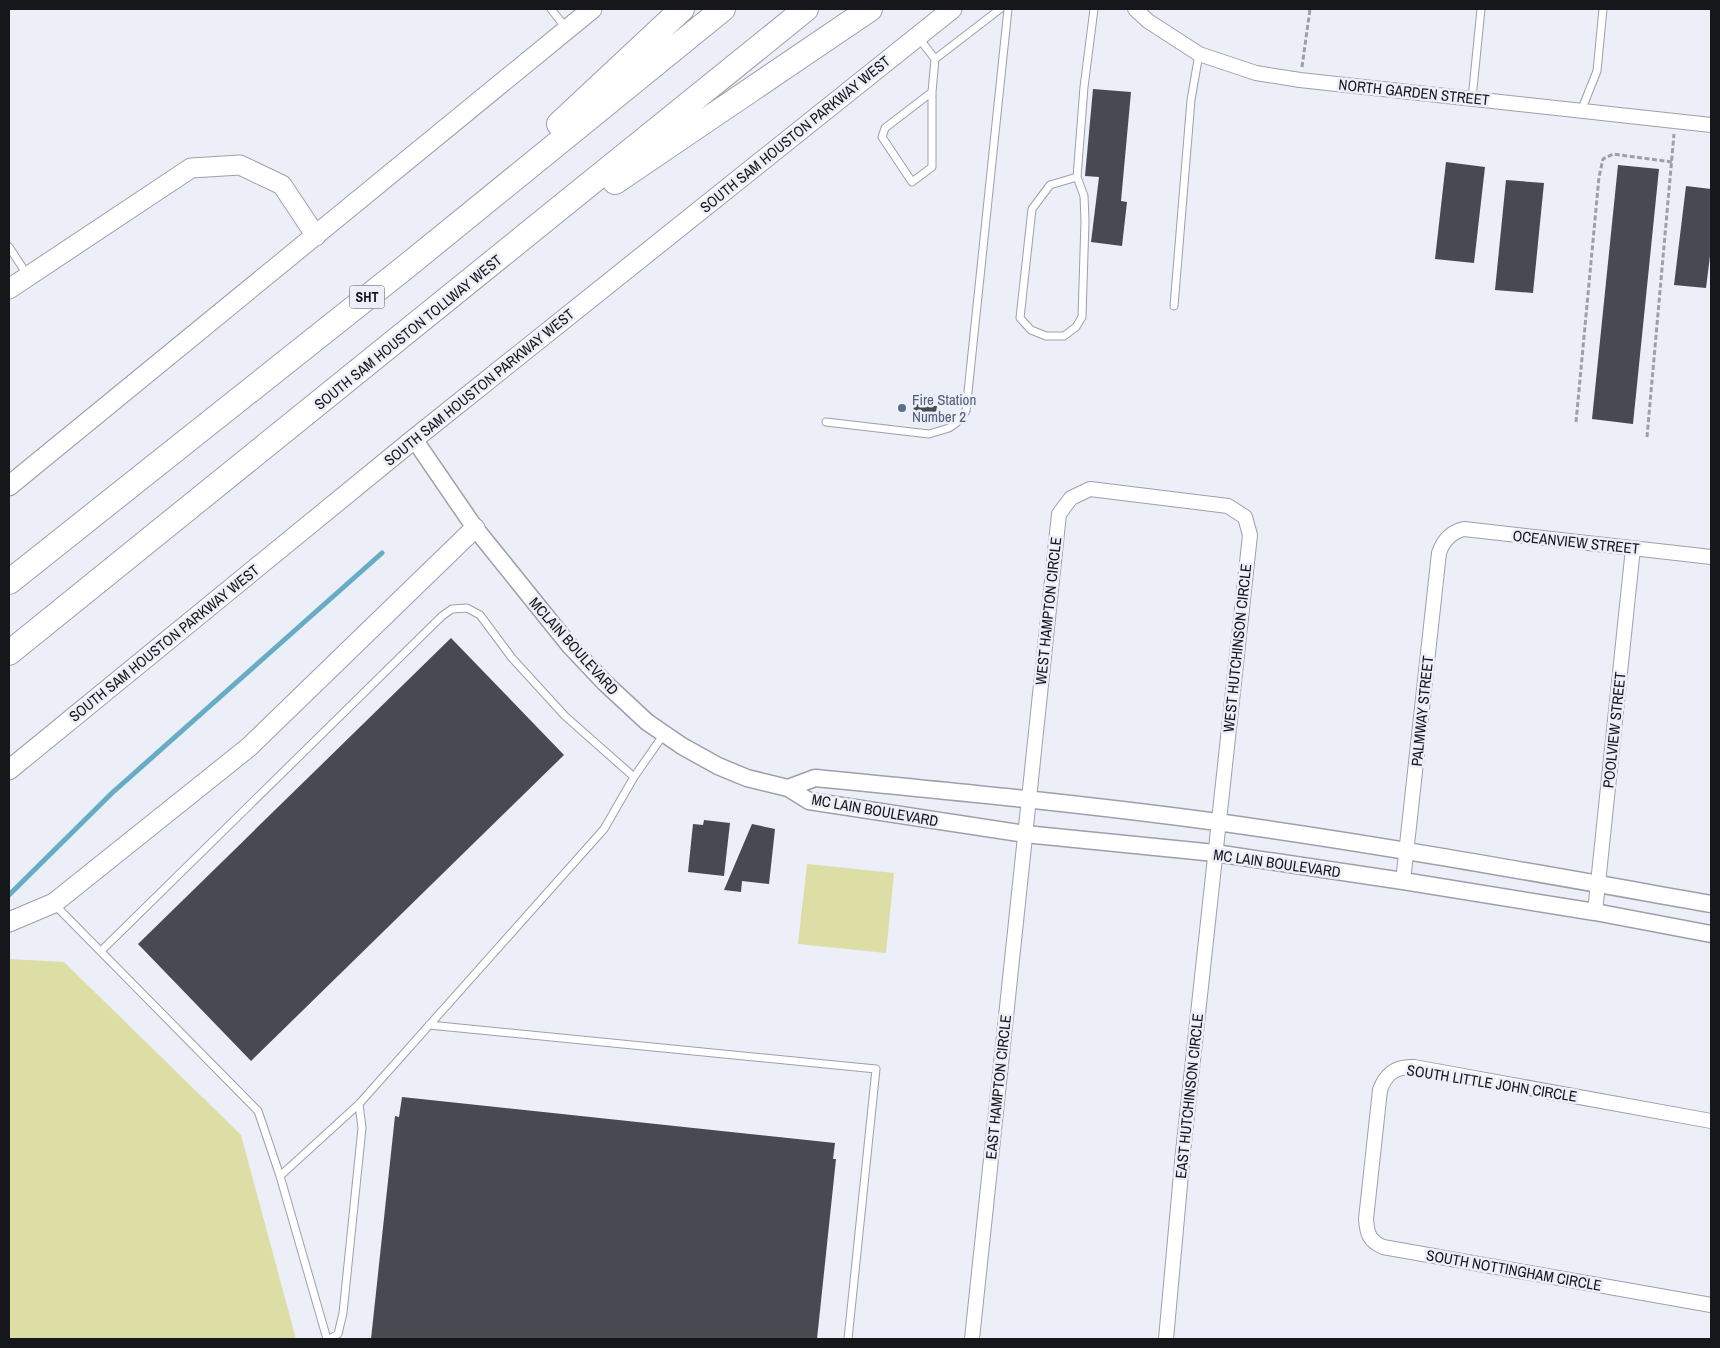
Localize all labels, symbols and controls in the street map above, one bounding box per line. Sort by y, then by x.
street label: SOUTH SAM HOUSTON PARKWAY WEST [695,50,895,217]
street label: NORTH GARDEN STREET [1338,74,1491,110]
street label: SOUTH SAM HOUSTON TOLLWAY WEST [310,249,507,414]
road number: SHT [350,286,384,308]
street label: SOUTH SAM HOUSTON PARKWAY WEST [379,303,579,470]
place label: Fire Station Number 2 [912,389,976,427]
marker: Fire Station Number 2 [896,402,908,414]
street label: OCEANVIEW STREET [1512,525,1641,559]
street label: WEST HAMPTON CIRCLE [1030,536,1066,686]
street label: SOUTH SAM HOUSTON PARKWAY WEST [64,559,264,726]
street label: WEST HUTCHINSON CIRCLE [1218,563,1256,733]
street label: MCLAIN BOULEVARD [524,593,624,700]
street label: PALMWAY STREET [1406,654,1438,767]
street label: POOLVIEW STREET [1597,670,1631,789]
street label: MC LAIN BOULEVARD [810,789,940,831]
street label: MC LAIN BOULEVARD [1212,844,1342,882]
street label: EAST HUTCHINSON CIRCLE [1170,1012,1208,1180]
street label: EAST HAMPTON CIRCLE [980,1014,1016,1160]
street label: SOUTH LITTLE JOHN CIRCLE [1405,1059,1579,1107]
street label: SOUTH NOTTINGHAM CIRCLE [1425,1244,1603,1296]

